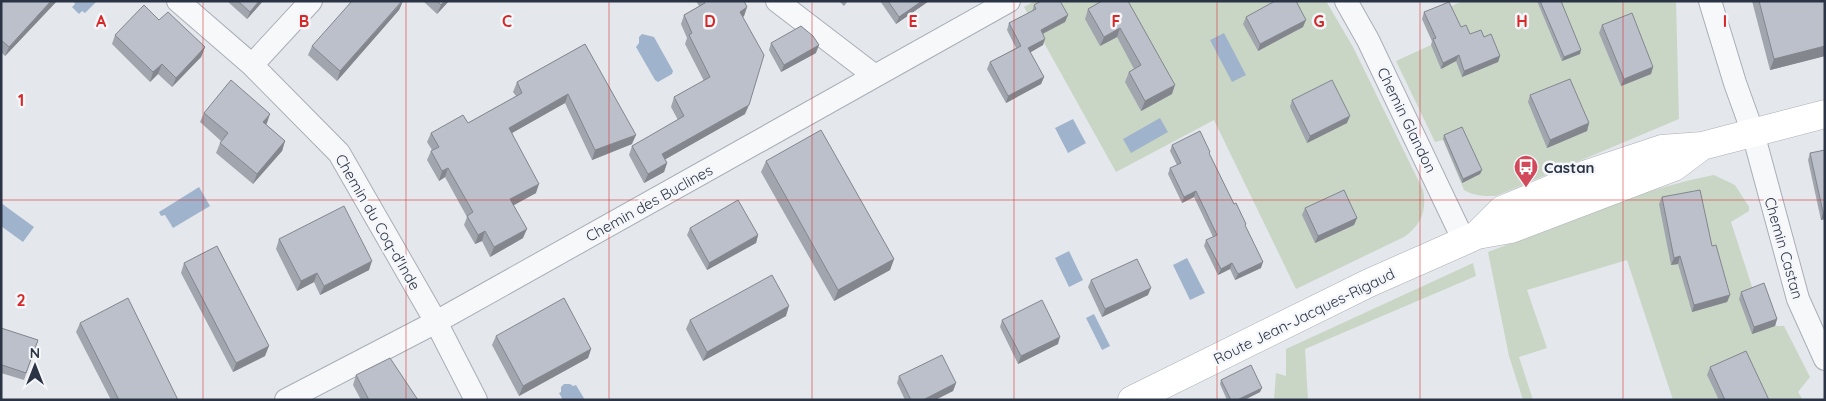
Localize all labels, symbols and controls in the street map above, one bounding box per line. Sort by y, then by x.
text: A [96,11,107,31]
text: B [299,11,309,31]
text: C [502,11,512,31]
text: D [704,11,716,31]
text: E [908,11,918,31]
text: F [1112,11,1121,31]
text: G [1313,11,1325,31]
text: H [1516,11,1528,31]
text: I [1723,11,1727,31]
street label: Chemin Glandon [1373,64,1441,176]
text: 1 [18,90,24,110]
street label: Chemin du Coq-d'Inde [331,150,425,294]
bus stop icon: Castan [1513,154,1539,188]
place label: Castan [1544,158,1595,177]
street label: Chemin des Buclines [582,160,716,246]
street label: Chemin Castan [1760,195,1808,301]
street label: Route Jean-Jacques-Rigaud [1210,264,1398,368]
text: 2 [16,290,26,310]
north arrow [10,341,60,391]
text: N [30,344,40,362]

